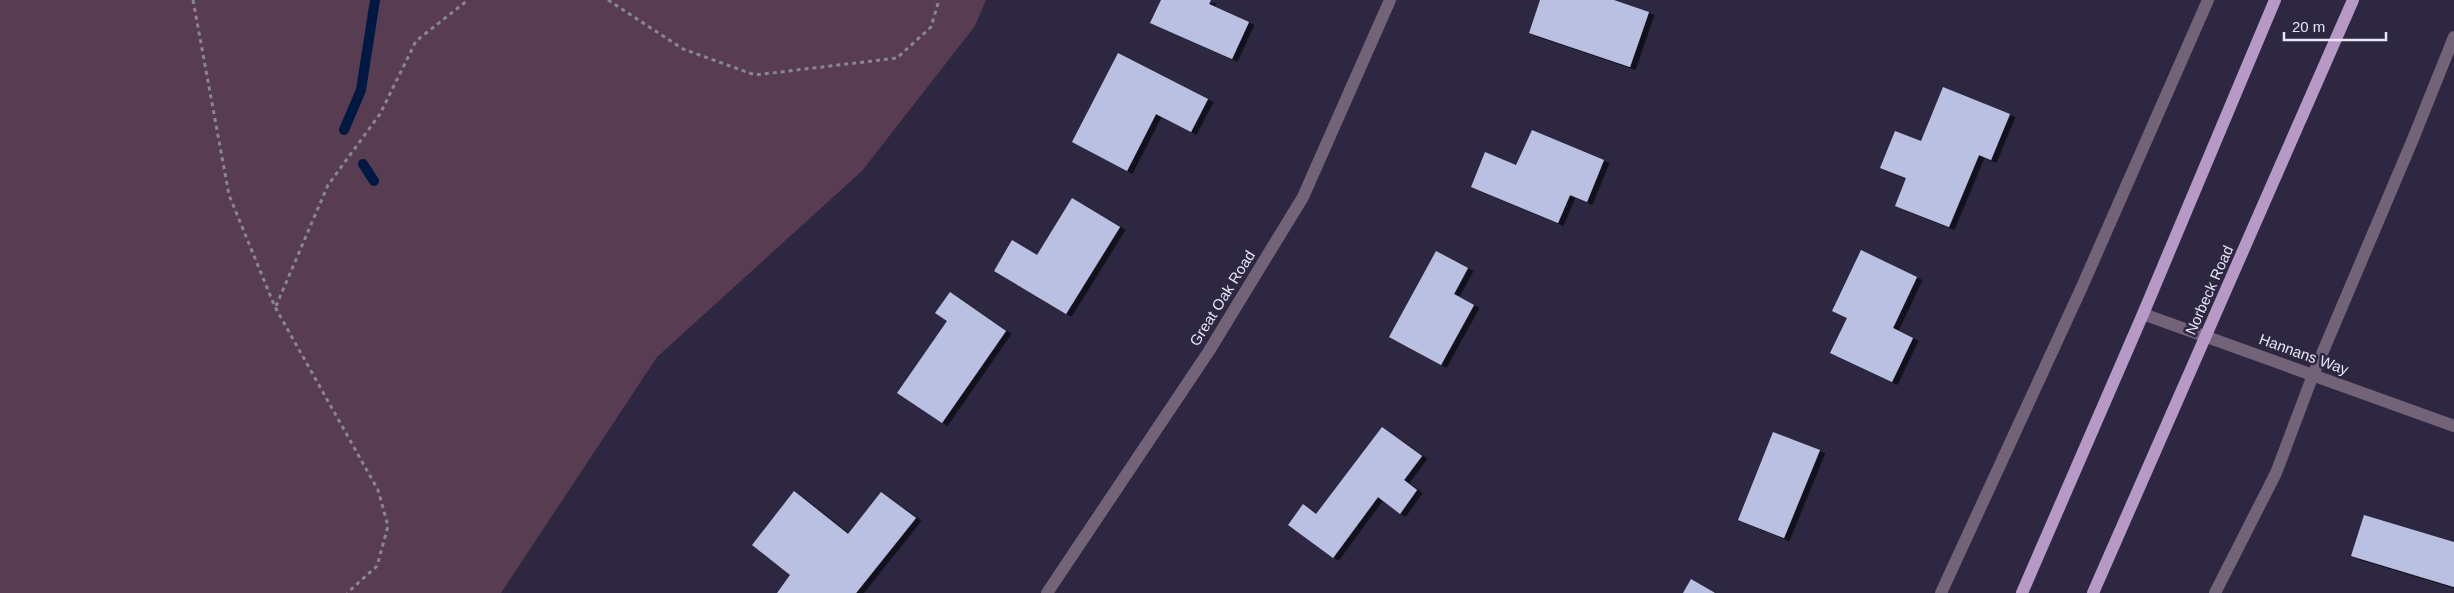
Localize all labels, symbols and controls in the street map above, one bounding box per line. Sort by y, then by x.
scale bar [2284,10,2386,42]
text: 20 m [2292,18,2325,35]
street label: Norbeck Road [2182,243,2236,337]
street label: Great Oak Road [1186,247,1258,349]
street label: Hannans Way [2257,330,2351,378]

